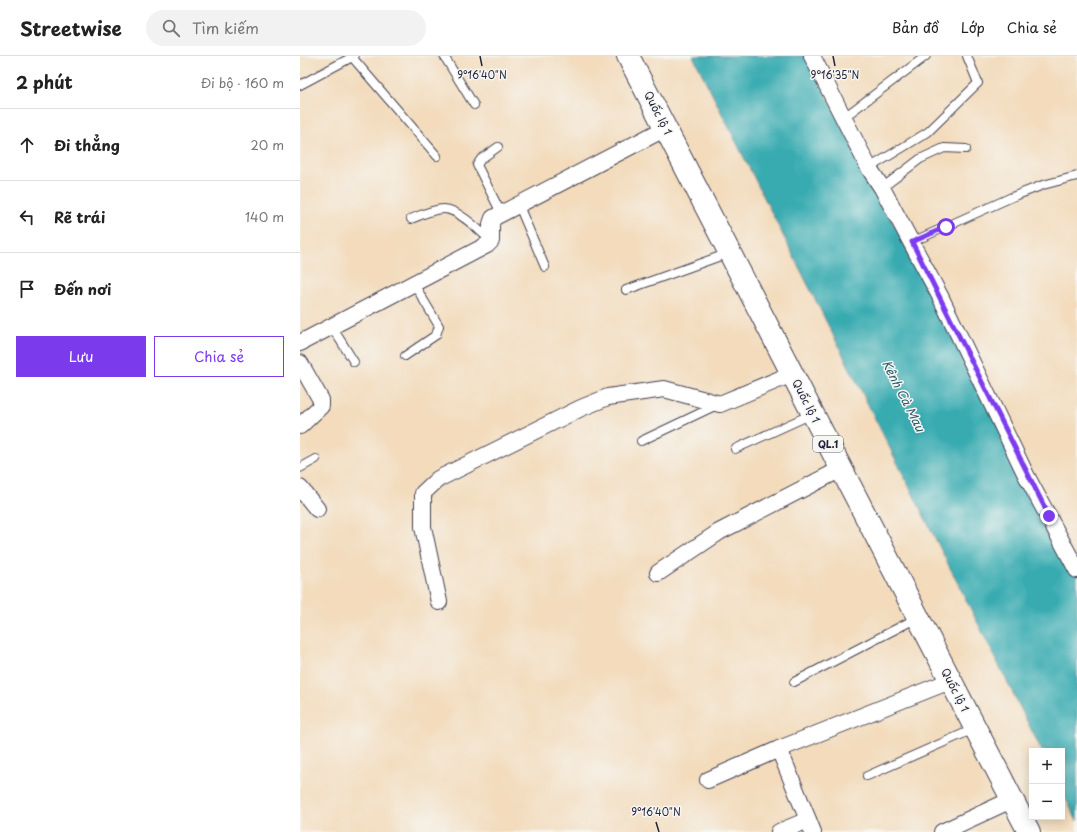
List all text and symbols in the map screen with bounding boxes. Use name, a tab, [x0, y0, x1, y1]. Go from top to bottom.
search box	[146, 10, 426, 46]
text: Streetwise	[20, 14, 122, 42]
text: Tìm kiếm	[192, 16, 259, 39]
icon: search	[160, 17, 182, 39]
text: Bản đồ	[892, 17, 939, 38]
text: Lớp	[961, 17, 985, 38]
text: Chia sẻ	[1007, 17, 1057, 38]
text: 9°16'40"N	[457, 67, 507, 82]
text: 9°16'35"N	[811, 67, 860, 82]
text: 2 phút	[16, 69, 73, 95]
text: Đi bộ · 160 m	[201, 73, 284, 92]
street label: Quốc lộ 1	[640, 88, 677, 138]
text: Đi thẳng	[54, 133, 120, 156]
icon: ahead	[16, 134, 38, 156]
text: 20 m	[250, 135, 284, 154]
text: Rẽ trái	[54, 205, 105, 228]
icon: left	[16, 206, 38, 228]
text: 140 m	[245, 207, 284, 226]
route start	[937, 218, 955, 236]
text: Đến nơi	[54, 277, 111, 300]
icon: arrive	[16, 278, 38, 300]
button: Lưu	[16, 336, 146, 377]
button: Chia sẻ	[154, 336, 284, 377]
water label: Kênh Cà Mau	[878, 357, 930, 435]
street label: Quốc lộ 1	[788, 376, 825, 426]
road number: QL.1	[813, 436, 843, 452]
route end	[1040, 507, 1058, 525]
street label: Quốc lộ 1	[937, 665, 974, 715]
map controls	[1029, 748, 1065, 820]
button: +	[1029, 748, 1065, 784]
button: −	[1029, 784, 1065, 820]
text: 9°16'40"N	[631, 804, 681, 819]

